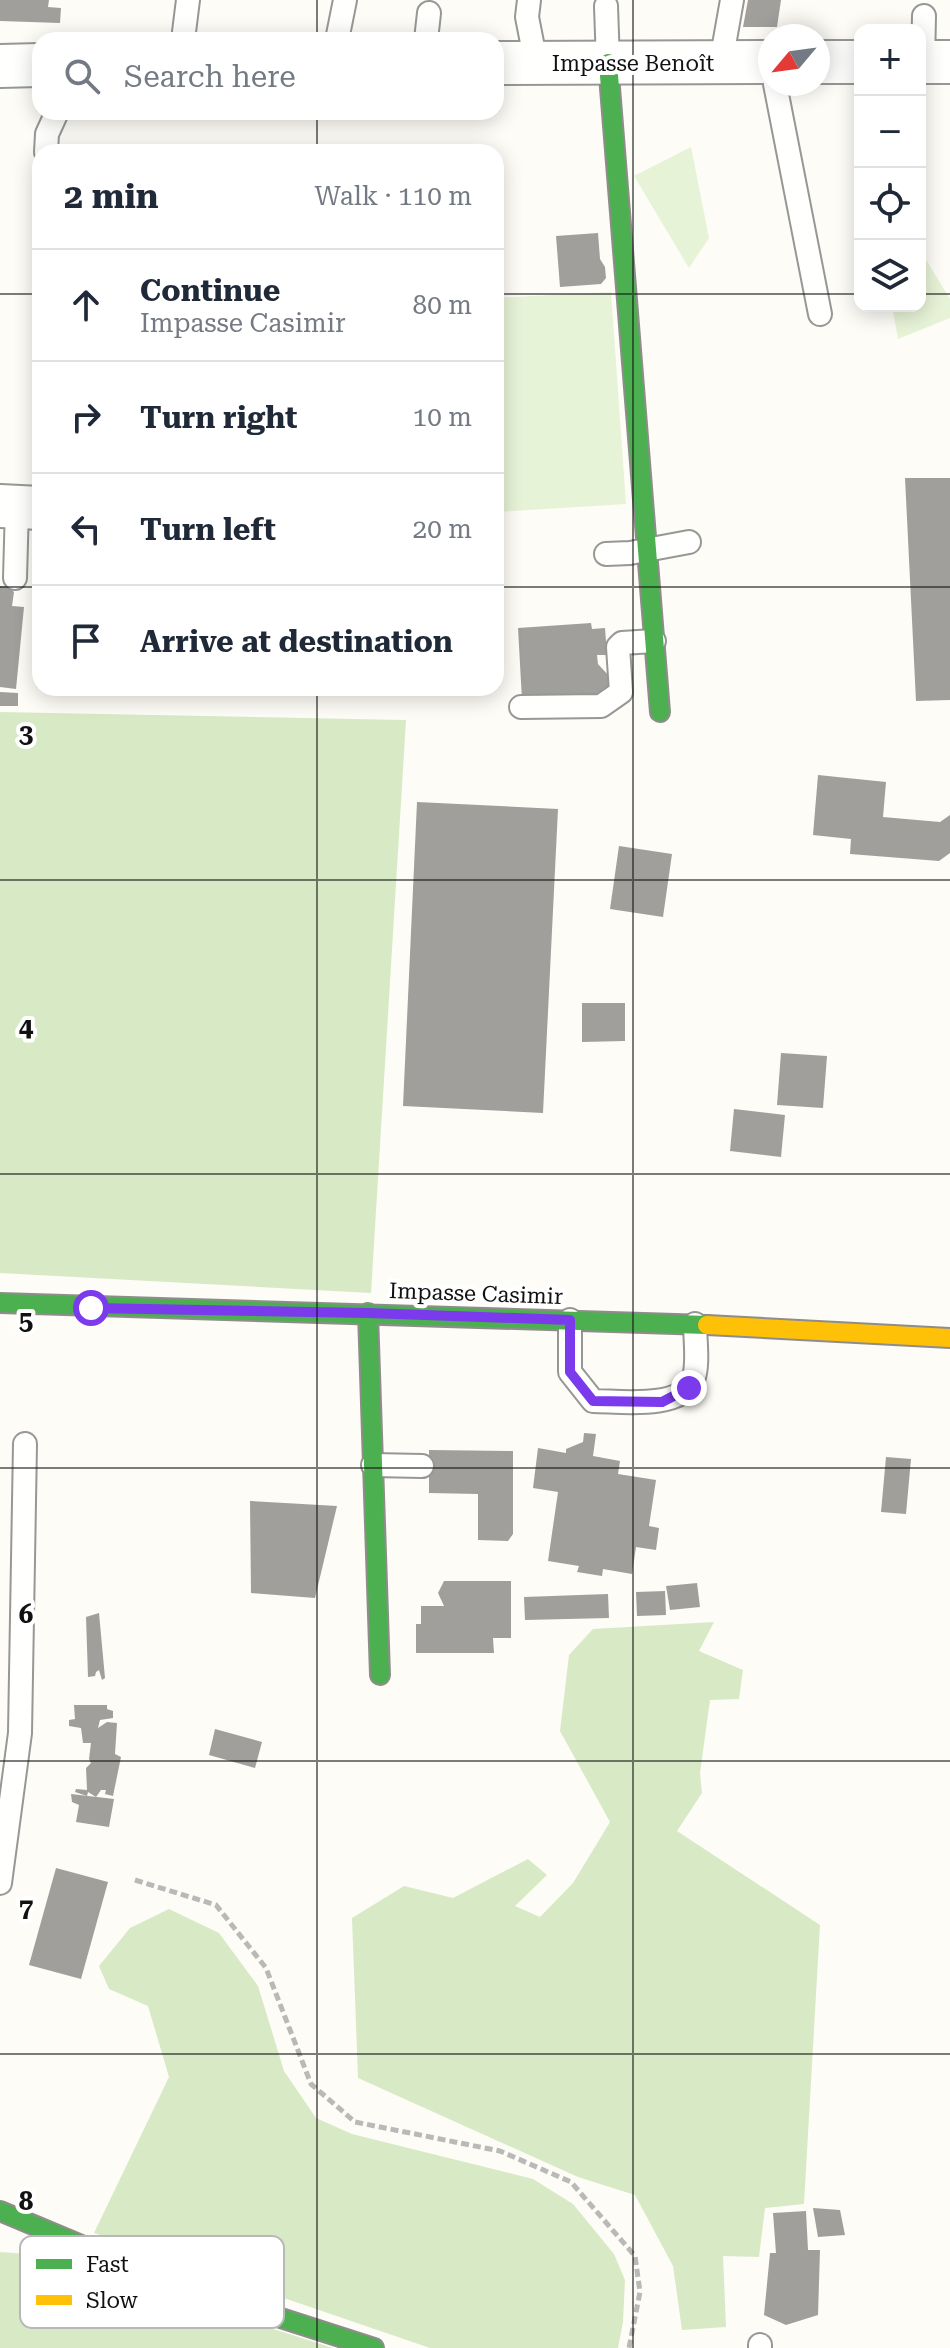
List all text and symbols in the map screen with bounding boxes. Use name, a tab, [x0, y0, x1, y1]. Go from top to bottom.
north arrow	[758, 24, 830, 96]
map controls	[854, 24, 926, 312]
button: +	[854, 24, 926, 96]
search box	[32, 32, 504, 120]
street label: Impasse Benoît	[552, 51, 714, 76]
icon: search	[60, 54, 104, 98]
text: Search here	[124, 59, 296, 94]
button: −	[854, 96, 926, 168]
button: locate	[854, 168, 926, 240]
text: 2 min	[64, 176, 159, 216]
text: Walk · 110 m	[314, 181, 472, 211]
button: layers	[854, 240, 926, 312]
text: Continue	[140, 273, 280, 308]
icon: ahead	[64, 283, 108, 327]
text: 80 m	[413, 290, 472, 320]
text: Impasse Casimir	[140, 308, 346, 338]
icon: right	[64, 395, 108, 439]
text: Turn right	[140, 400, 297, 435]
text: 10 m	[413, 402, 472, 432]
icon: left	[64, 507, 108, 551]
text: Turn left	[140, 512, 276, 547]
text: 20 m	[413, 514, 472, 544]
icon: arrive	[64, 619, 108, 663]
text: Arrive at destination	[140, 624, 453, 659]
text: 3	[19, 719, 33, 749]
text: 4	[19, 1012, 34, 1042]
street label: Impasse Casimir	[389, 1278, 563, 1309]
route start	[73, 1290, 109, 1326]
text: 5	[19, 1306, 33, 1336]
route end	[671, 1370, 707, 1406]
text: 6	[19, 1599, 33, 1629]
text: 7	[19, 1893, 33, 1923]
text: 8	[19, 2186, 34, 2216]
legend	[20, 2236, 284, 2328]
text: Fast	[86, 2252, 129, 2277]
text: Slow	[86, 2288, 139, 2313]

